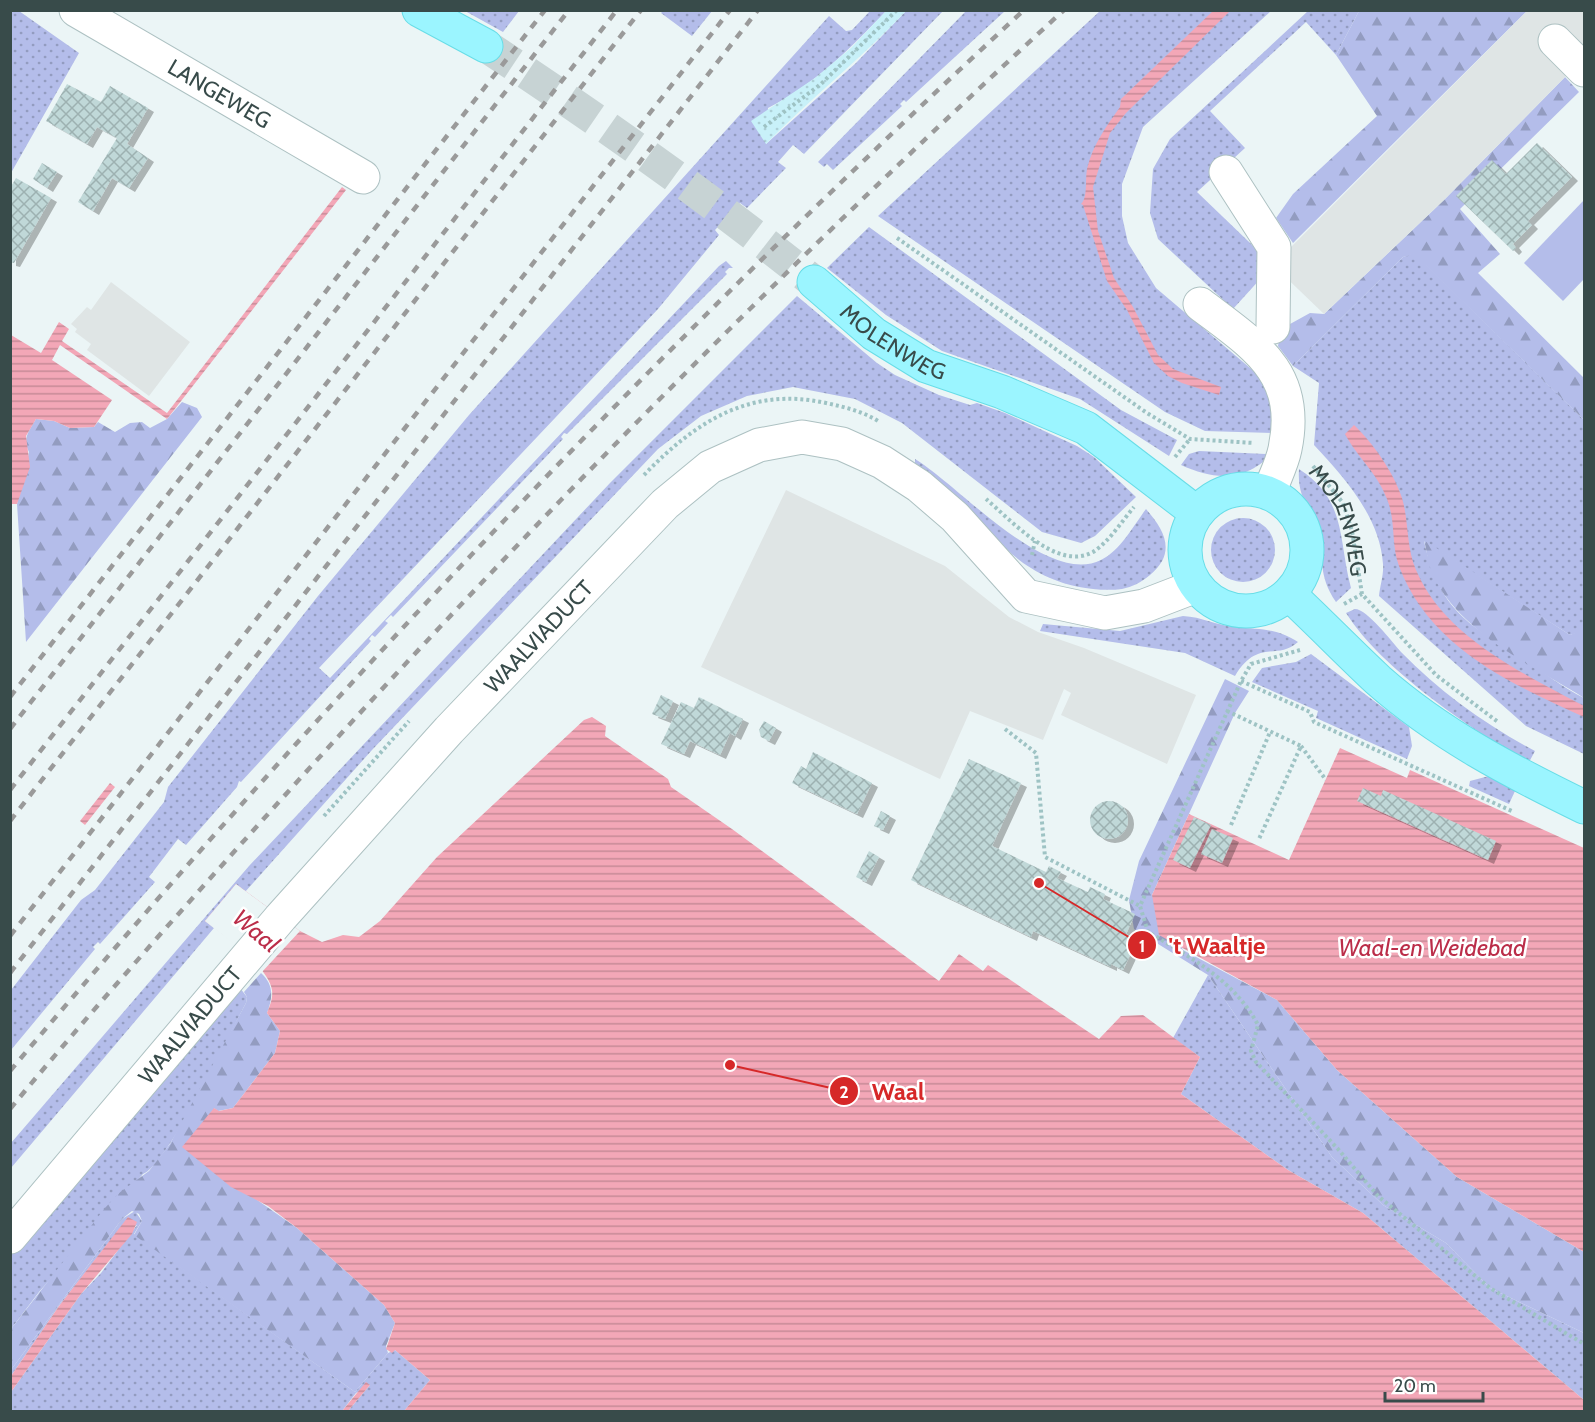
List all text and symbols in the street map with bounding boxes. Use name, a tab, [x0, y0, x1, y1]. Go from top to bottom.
street label: LANGEWEG	[163, 53, 276, 134]
street label: MOLENWEG	[835, 298, 949, 386]
street label: MOLENWEG	[1303, 459, 1372, 578]
street label: WAALVIADUCT	[479, 575, 599, 699]
water label: Waal	[227, 903, 286, 959]
callout: 't Waaltje	[1127, 924, 1277, 966]
text: 't Waaltje	[1169, 931, 1265, 960]
water label: Waal-en Weidebad	[1338, 933, 1526, 962]
text: 1	[1139, 935, 1145, 957]
street label: WAALVIADUCT	[133, 961, 248, 1090]
callout: Waal	[829, 1070, 936, 1112]
text: Waal	[872, 1077, 924, 1106]
text: 2	[839, 1081, 849, 1103]
scale bar	[1385, 1365, 1482, 1403]
text: 20 m	[1394, 1375, 1436, 1397]

